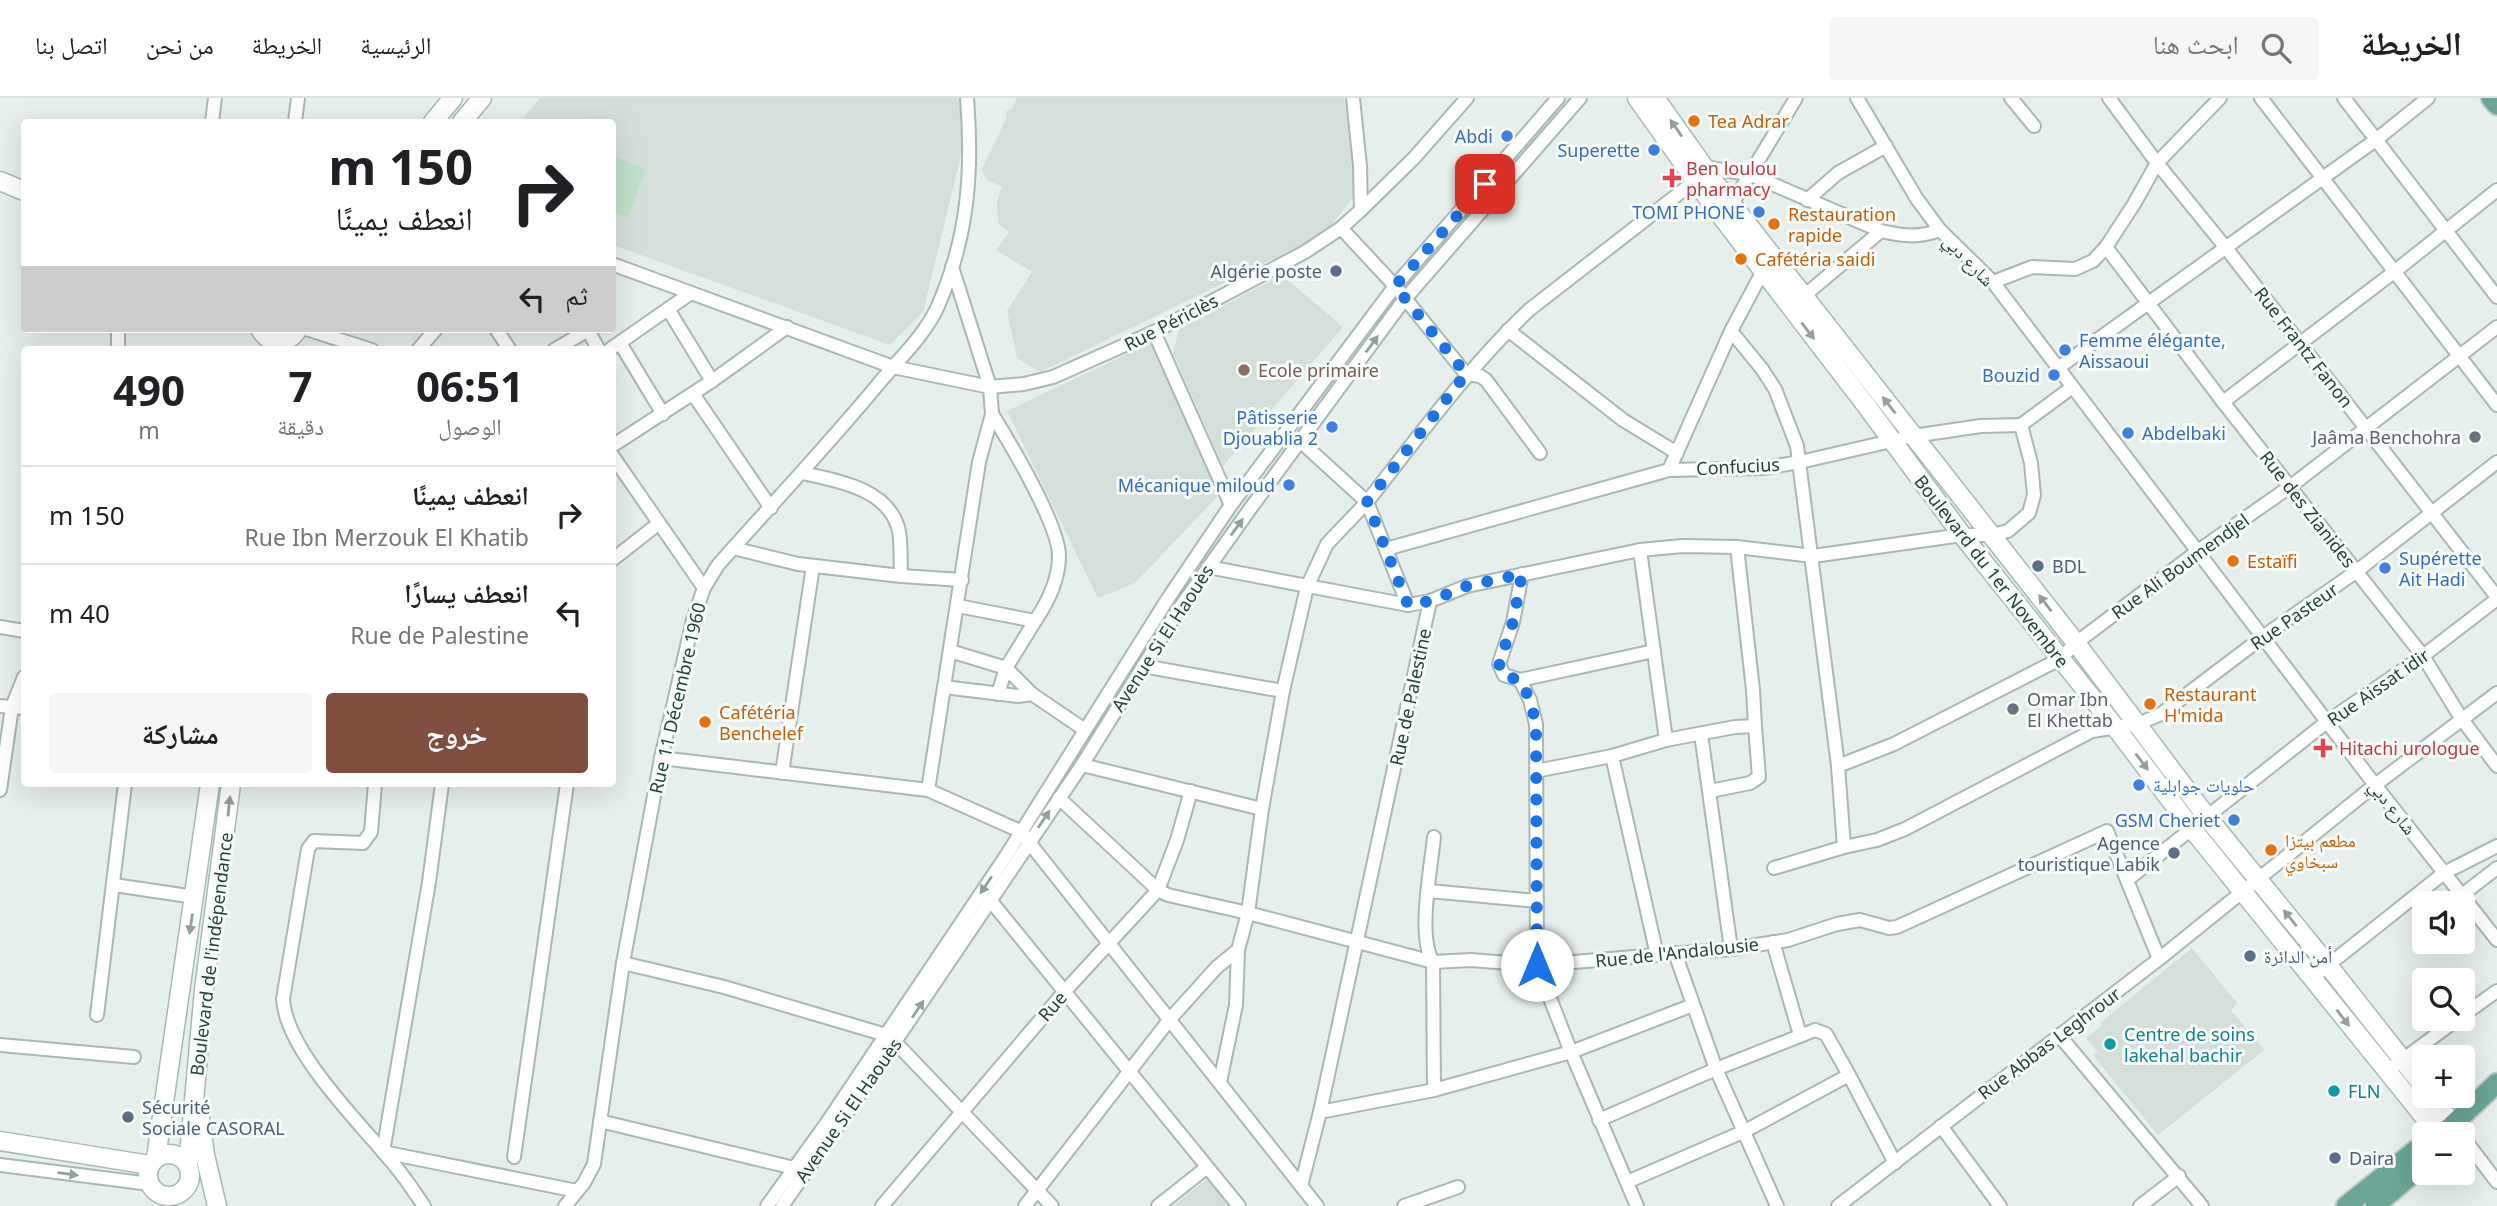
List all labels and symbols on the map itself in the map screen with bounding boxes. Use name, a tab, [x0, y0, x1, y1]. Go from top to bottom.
place label: Tea Adrar	[1708, 109, 1789, 133]
marker: Tea Adrar	[1686, 113, 1702, 129]
one-way arrow	[1669, 119, 1683, 137]
place label: Abdi	[1455, 124, 1493, 148]
marker: Abdi	[1499, 128, 1515, 144]
place label: Superette	[1557, 138, 1640, 162]
marker: Superette	[1646, 142, 1662, 158]
pin	[1455, 154, 1515, 214]
place label: Ben loulou pharmacy	[1686, 156, 1777, 201]
marker: Ben loulou pharmacy	[1664, 170, 1680, 186]
place label: TOMI PHONE	[1632, 200, 1745, 224]
place label: Restauration rapide	[1788, 202, 1896, 247]
marker: TOMI PHONE	[1751, 204, 1767, 220]
marker: Restauration rapide	[1766, 216, 1782, 232]
street label: شارع دبي	[1936, 229, 2000, 294]
place label: Cafétéria saidi	[1755, 247, 1875, 271]
marker: Cafétéria saidi	[1733, 251, 1749, 267]
place label: Algérie poste	[1210, 259, 1322, 283]
marker: Algérie poste	[1328, 263, 1344, 279]
street label: Rue Frantz Fanon	[2249, 282, 2359, 412]
street label: Rue Périclès	[1120, 288, 1222, 356]
one-way arrow	[1800, 321, 1815, 339]
place label: Femme élégante, Aissaoui	[2079, 328, 2226, 373]
one-way arrow	[1364, 335, 1378, 353]
marker: Femme élégante, Aissaoui	[2057, 342, 2073, 358]
place label: Ecole primaire	[1258, 358, 1379, 382]
marker: Ecole primaire	[1236, 362, 1252, 378]
place label: Bouzid	[1982, 363, 2040, 387]
marker: Bouzid	[2046, 367, 2062, 383]
one-way arrow	[1882, 397, 1897, 415]
place label: Pâtisserie Djouablia 2	[1223, 405, 1318, 450]
marker: Pâtisserie Djouablia 2	[1324, 419, 1340, 435]
place label: Abdelbaki	[2142, 421, 2226, 445]
marker: Abdelbaki	[2120, 425, 2136, 441]
place label: Jaâma Benchohra	[2310, 425, 2461, 449]
marker: Jaâma Benchohra	[2467, 429, 2483, 445]
street label: Rue des Zianides	[2255, 446, 2361, 572]
street label: Confucius	[1696, 452, 1780, 480]
street label: Boulevard du 1er Novembre	[1909, 470, 2075, 672]
place label: Mécanique miloud	[1118, 473, 1275, 497]
marker: Mécanique miloud	[1281, 477, 1297, 493]
street label: Rue Ali Boumendjel	[2106, 508, 2254, 624]
one-way arrow	[1230, 518, 1244, 536]
place label: Supérette Ait Hadi	[2399, 546, 2482, 591]
place label: Estaïfi	[2247, 549, 2298, 573]
marker: Estaïfi	[2225, 553, 2241, 569]
place label: BDL	[2052, 554, 2086, 578]
marker: BDL	[2030, 558, 2046, 574]
street label: Avenue Si El Haouès	[1105, 560, 1219, 716]
marker: Supérette Ait Hadi	[2377, 560, 2393, 576]
street label: Rue Pasteur	[2245, 577, 2343, 655]
one-way arrow	[2038, 595, 2053, 613]
street label: Rue 11 Décembre 1960	[643, 600, 711, 796]
street label: Rue de Palestine	[1384, 626, 1436, 768]
street label: Rue Aissat idir	[2322, 643, 2434, 731]
place label: Restaurant H'mida	[2164, 682, 2257, 727]
place label: Omar Ibn El Khettab	[2027, 687, 2113, 732]
marker: Restaurant H'mida	[2142, 696, 2158, 712]
place label: Cafétéria Benchelef	[719, 700, 804, 745]
marker: Omar Ibn El Khettab	[2005, 701, 2021, 717]
marker: Cafétéria Benchelef	[697, 714, 713, 730]
place label: Hitachi urologue	[2339, 736, 2480, 760]
marker: Hitachi urologue	[2313, 738, 2333, 758]
one-way arrow	[2135, 753, 2149, 771]
place label: حلويات جوابلية	[2153, 773, 2255, 797]
street label: شارع دبي	[2361, 775, 2422, 842]
marker: حلويات جوابلية	[2131, 777, 2147, 793]
one-way arrow	[224, 795, 235, 817]
place label: GSM Cheriet	[2115, 808, 2220, 832]
one-way arrow	[1037, 810, 1051, 828]
marker: GSM Cheriet	[2226, 812, 2242, 828]
place label: مطعم بيتزا سبخاوي	[2285, 828, 2356, 877]
street label: Boulevard de l'indépendance	[184, 831, 238, 1077]
place label: Agence touristique Labik	[2018, 831, 2160, 876]
marker: مطعم بيتزا سبخاوي	[2263, 842, 2279, 858]
marker: Agence touristique Labik	[2166, 845, 2182, 861]
one-way arrow	[979, 876, 993, 894]
one-way arrow	[2284, 909, 2298, 927]
one-way arrow	[185, 914, 196, 936]
position arrow	[1500, 928, 1574, 1002]
street label: Rue de l'Andalousie	[1594, 931, 1760, 973]
place label: أمن الدائرة	[2264, 944, 2332, 968]
marker: أمن الدائرة	[2242, 948, 2258, 964]
street label: Rue Abbas Leghrour	[1973, 981, 2126, 1104]
street label: Rue	[1032, 986, 1072, 1026]
one-way arrow	[911, 999, 924, 1018]
one-way arrow	[2336, 1008, 2351, 1026]
place label: Centre de soins lakehal bachir	[2124, 1022, 2255, 1067]
street label: Avenue Si El Haouès	[789, 1033, 907, 1187]
marker: Centre de soins lakehal bachir	[2102, 1036, 2118, 1052]
place label: FLN	[2348, 1079, 2380, 1103]
marker: FLN	[2326, 1083, 2342, 1099]
place label: Sécurité Sociale CASORAL	[142, 1095, 285, 1140]
marker: Sécurité Sociale CASORAL	[120, 1109, 136, 1125]
place label: Daira	[2349, 1146, 2394, 1170]
marker: Daira	[2327, 1150, 2343, 1166]
one-way arrow	[57, 1168, 79, 1179]

